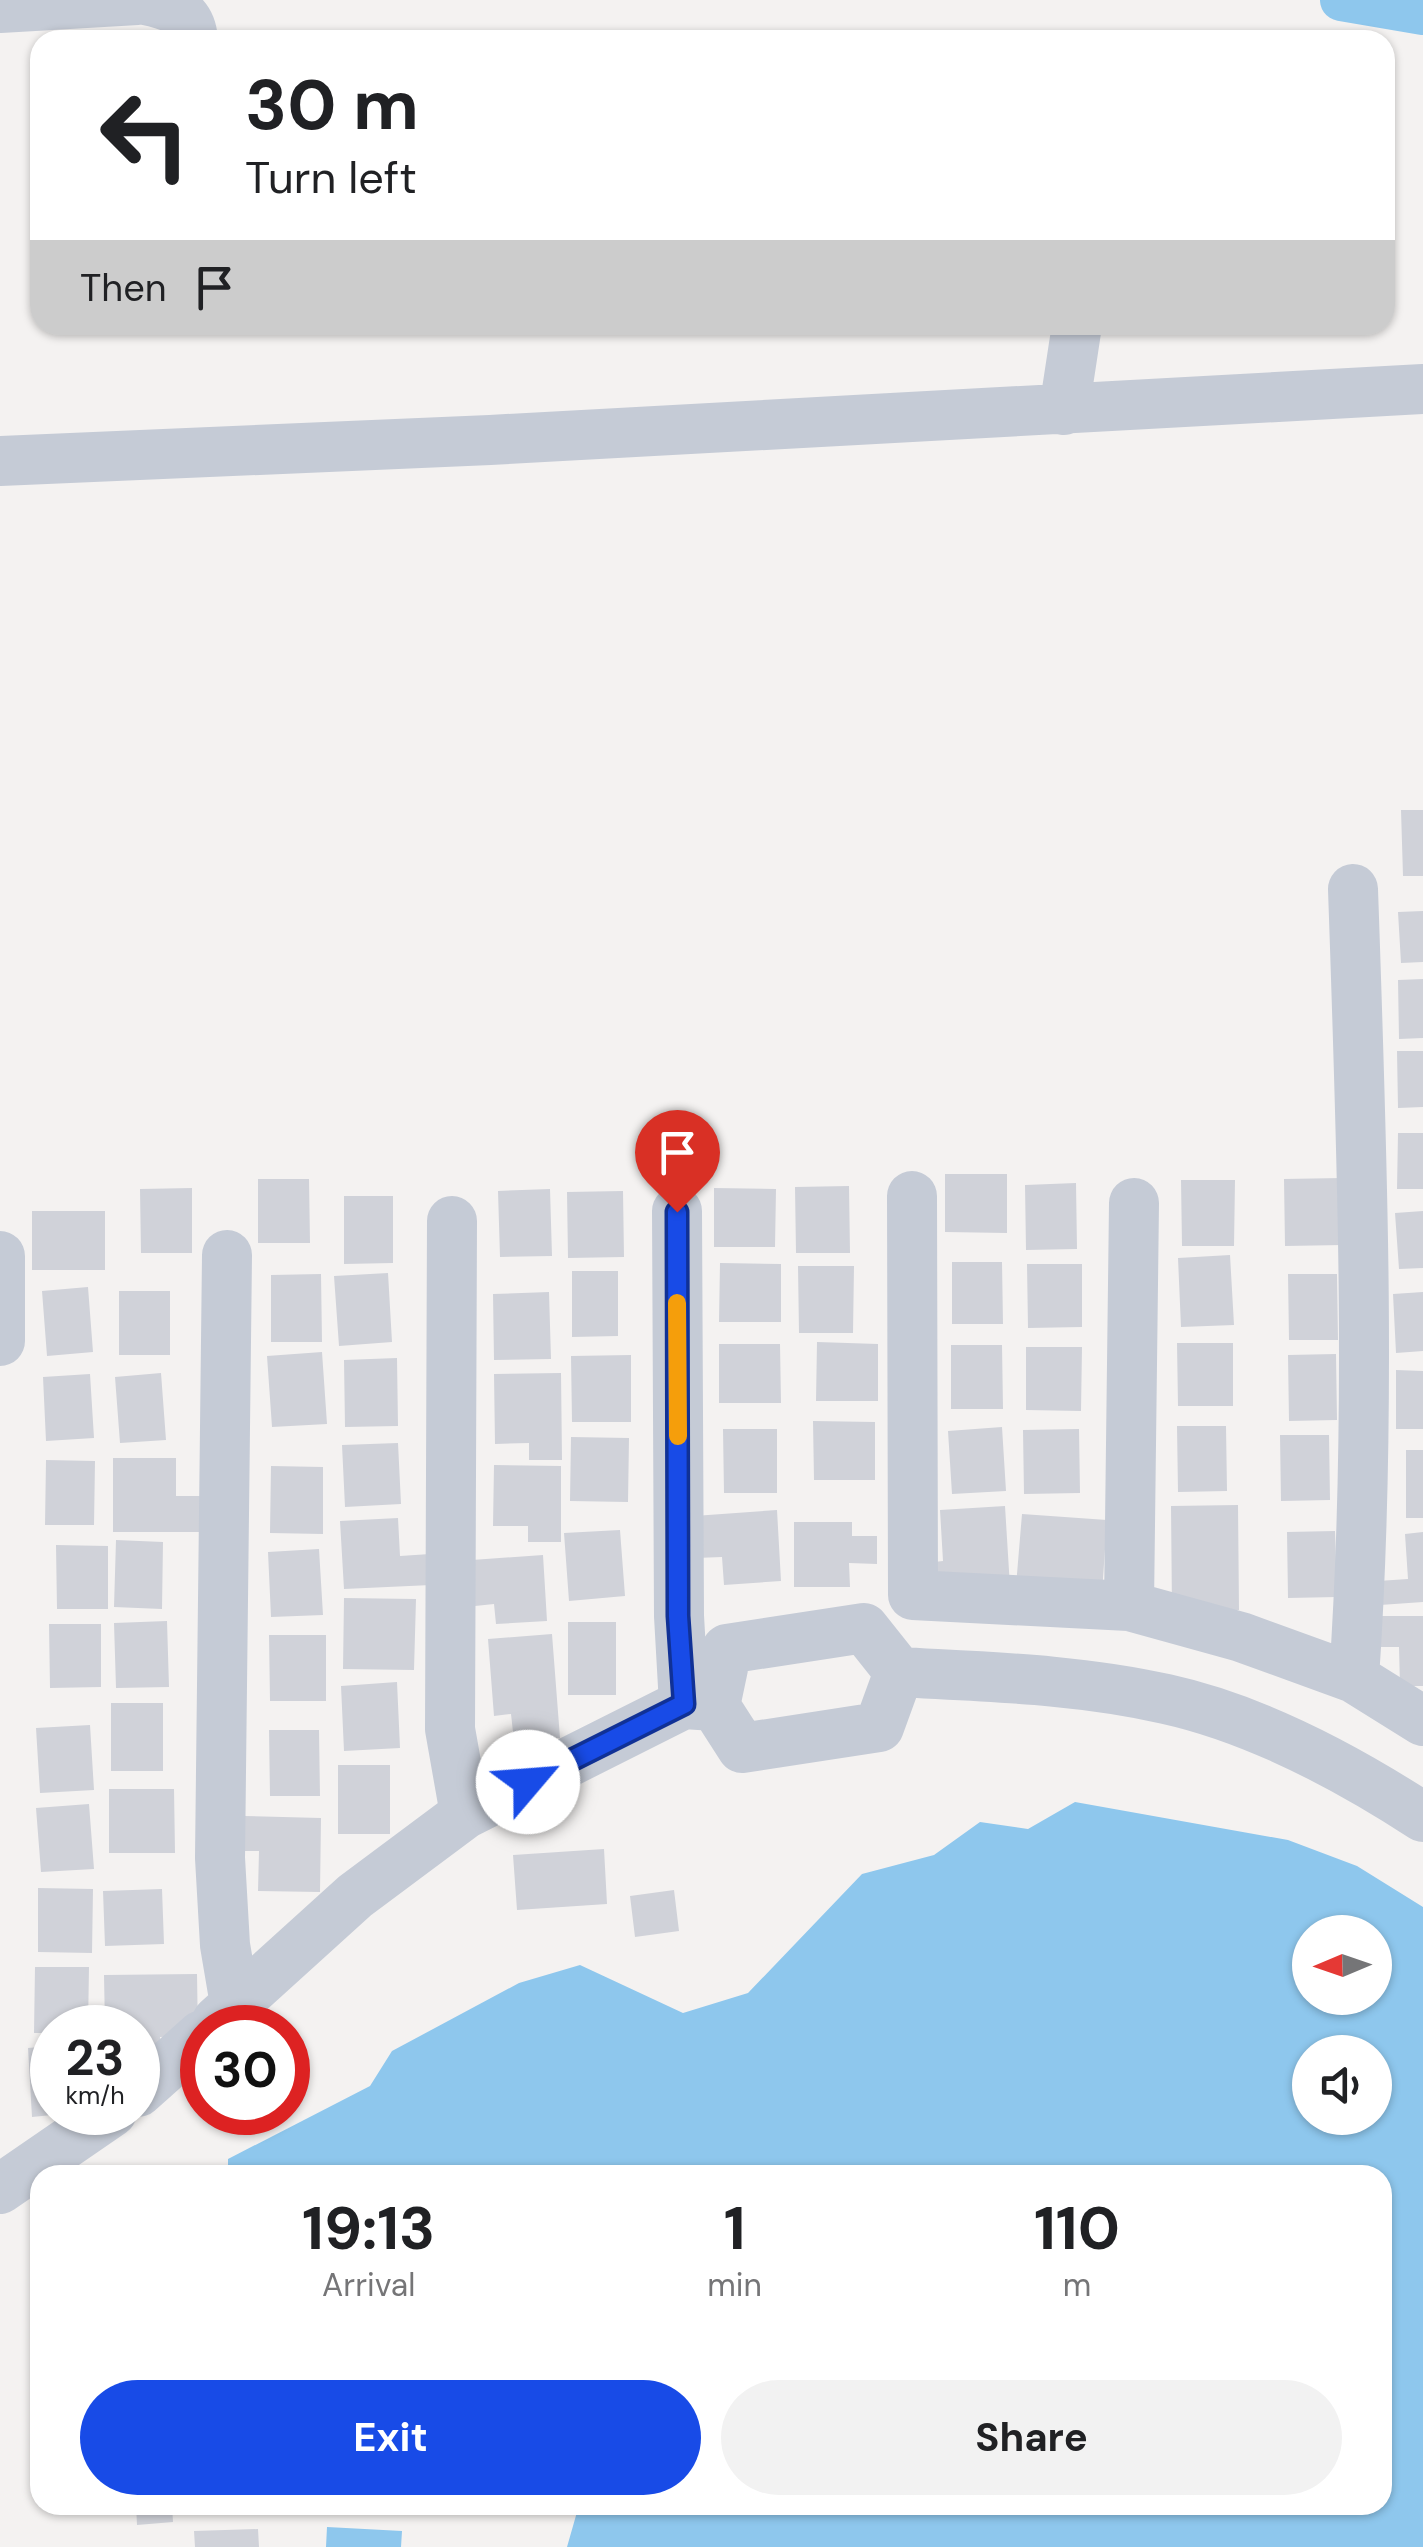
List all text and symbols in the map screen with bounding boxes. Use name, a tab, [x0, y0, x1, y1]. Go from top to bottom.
text: 30 m	[245, 60, 419, 151]
icon: left	[80, 70, 210, 200]
text: Turn left	[245, 148, 417, 207]
icon: arrive	[187, 260, 242, 315]
text: Then	[80, 263, 167, 313]
pin	[635, 1110, 720, 1213]
icon: arrive	[650, 1125, 705, 1180]
position arrow	[476, 1730, 580, 1834]
north arrow	[1292, 1915, 1392, 2015]
map controls	[1292, 1915, 1392, 2135]
speed limit sign: 30	[180, 2005, 310, 2135]
text: 23	[66, 2025, 125, 2091]
button: sound	[1292, 2035, 1392, 2135]
text: km/h	[65, 2079, 125, 2112]
text: 19:13	[302, 2189, 435, 2268]
text: 1	[724, 2189, 746, 2268]
text: 110	[1034, 2189, 1120, 2268]
text: Arrival	[322, 2264, 415, 2306]
text: min	[707, 2264, 762, 2306]
text: m	[1063, 2264, 1091, 2306]
button: Exit	[80, 2380, 701, 2495]
button: Share	[721, 2380, 1342, 2495]

